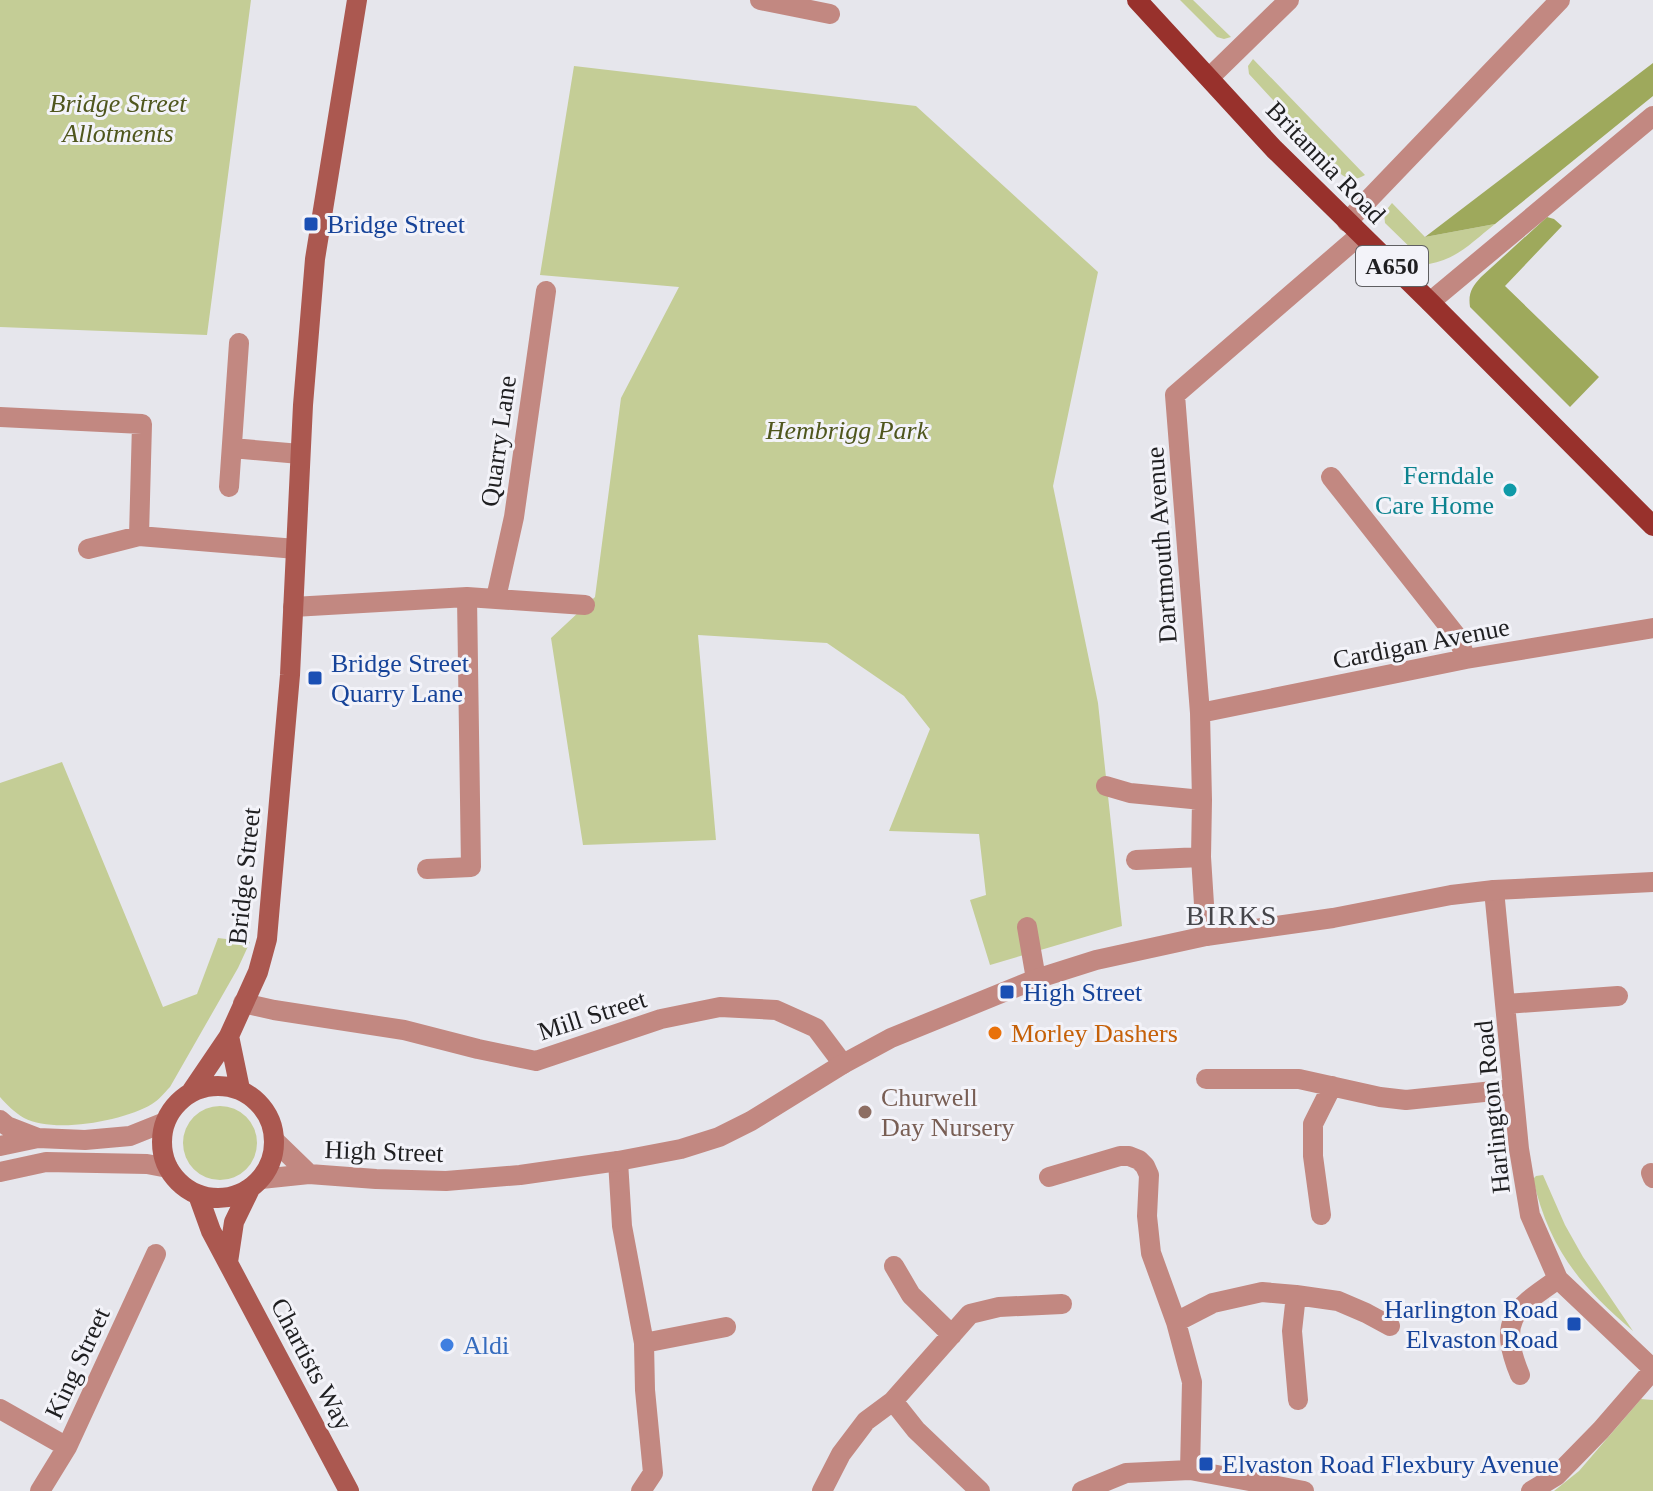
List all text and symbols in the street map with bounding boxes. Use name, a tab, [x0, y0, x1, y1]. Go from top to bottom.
park label: Bridge Street Allotments	[50, 89, 187, 148]
street label: Britannia Road	[1260, 95, 1391, 229]
place label: Bridge Street	[327, 210, 466, 239]
marker: Bridge Street	[302, 215, 320, 233]
road number: A650	[1356, 246, 1428, 286]
street label: Quarry Lane	[475, 374, 522, 508]
park label: Hembrigg Park	[765, 416, 929, 445]
street label: Dartmouth Avenue	[1140, 446, 1183, 644]
place label: Ferndale Care Home	[1375, 461, 1494, 520]
marker: Ferndale Care Home	[1501, 481, 1519, 499]
street label: Cardigan Avenue	[1330, 612, 1512, 675]
place label: Bridge Street Quarry Lane	[331, 649, 470, 708]
marker: Bridge Street Quarry Lane	[306, 669, 324, 687]
street label: Bridge Street	[223, 805, 266, 946]
district label: BIRKS	[1186, 900, 1278, 931]
place label: High Street	[1023, 978, 1143, 1007]
marker: High Street	[998, 983, 1016, 1001]
street label: Mill Street	[534, 984, 651, 1047]
place label: Morley Dashers	[1011, 1019, 1178, 1048]
street label: Harlington Road	[1469, 1019, 1516, 1195]
marker: Morley Dashers	[986, 1024, 1004, 1042]
place label: Churwell Day Nursery	[881, 1083, 1015, 1142]
marker: Churwell Day Nursery	[856, 1103, 874, 1121]
street label: High Street	[324, 1135, 445, 1168]
street label: Chartists Way	[265, 1293, 359, 1435]
place label: Harlington Road Elvaston Road	[1384, 1295, 1558, 1354]
street label: King Street	[39, 1302, 116, 1423]
marker: Harlington Road Elvaston Road	[1565, 1315, 1583, 1333]
place label: Aldi	[463, 1331, 509, 1360]
marker: Aldi	[438, 1336, 456, 1354]
place label: Elvaston Road Flexbury Avenue	[1222, 1450, 1559, 1479]
marker: Elvaston Road Flexbury Avenue	[1197, 1455, 1215, 1473]

